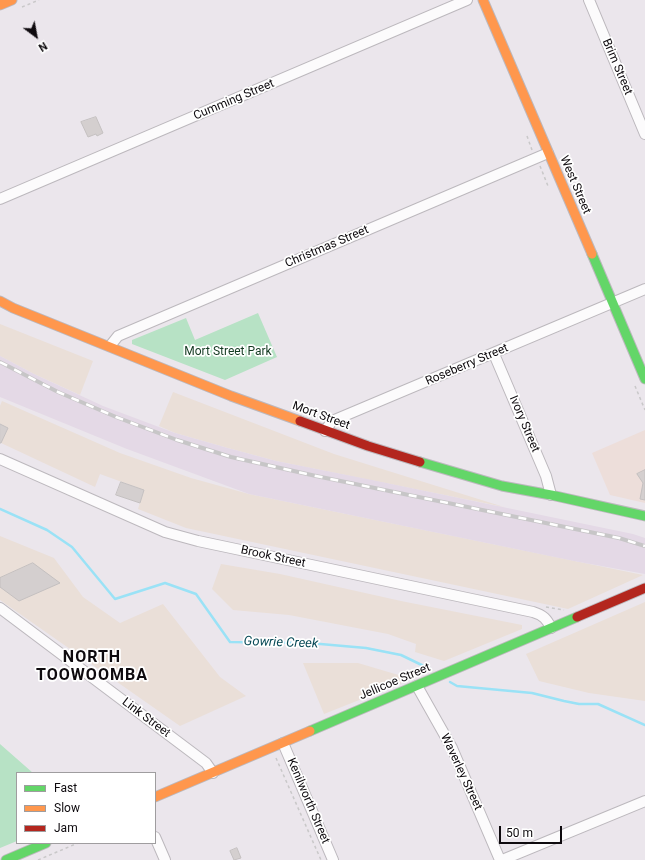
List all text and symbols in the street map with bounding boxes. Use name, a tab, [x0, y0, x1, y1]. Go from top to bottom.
north arrow	[16, 16, 56, 56]
street label: Brim Street	[599, 37, 635, 97]
text: N	[36, 39, 49, 54]
street label: Cumming Street	[191, 76, 277, 124]
street label: West Street	[556, 154, 594, 216]
street label: Christmas Street	[283, 223, 371, 271]
street label: Roseberry Street	[423, 341, 511, 389]
park label: Mort Street Park	[184, 345, 272, 359]
street label: Ivory Street	[506, 393, 542, 455]
street label: Mort Street	[290, 399, 352, 433]
street label: Brook Street	[239, 543, 307, 571]
water label: Gowrie Creek	[243, 634, 319, 652]
district label: NORTH TOOWOOMBA	[36, 648, 148, 686]
street label: Jellicoe Street	[357, 661, 433, 703]
street label: Link Street	[119, 695, 173, 741]
street label: Waverley Street	[437, 732, 485, 812]
street label: Kenilworth Street	[283, 756, 333, 846]
legend	[16, 772, 156, 844]
text: Fast	[54, 781, 77, 795]
text: Slow	[54, 801, 80, 815]
scale bar	[501, 818, 564, 844]
text: Jam	[54, 821, 78, 835]
text: 50 m	[506, 826, 533, 840]

